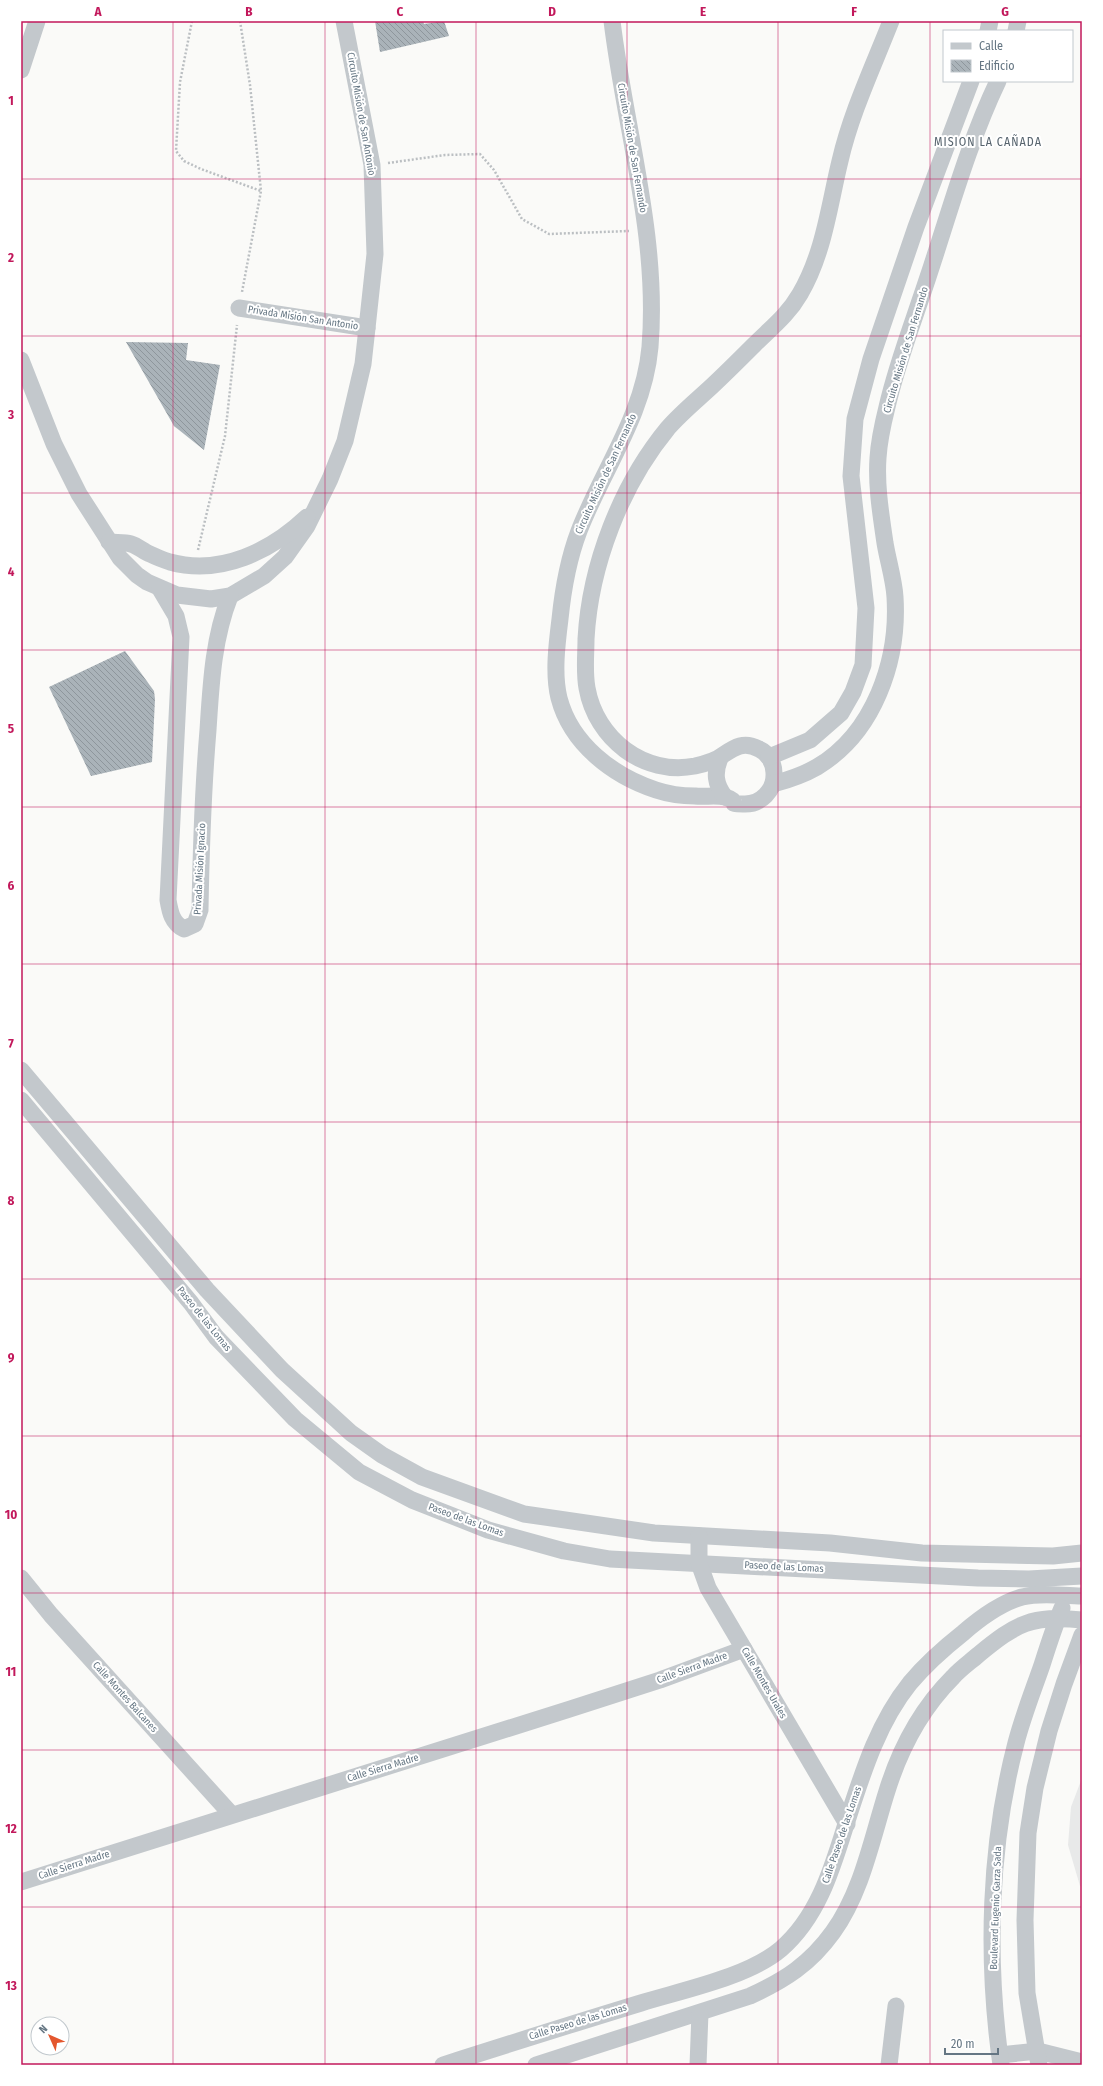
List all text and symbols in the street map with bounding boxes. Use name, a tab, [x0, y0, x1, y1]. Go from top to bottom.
text: A	[93, 4, 102, 19]
text: B	[245, 4, 253, 19]
text: C	[397, 4, 404, 19]
text: D	[548, 4, 556, 19]
text: E	[700, 4, 706, 19]
text: F	[851, 4, 857, 19]
text: G	[1001, 4, 1009, 19]
legend	[943, 30, 1073, 82]
text: Calle	[979, 39, 1003, 53]
street label: Circuito Misión de San Antonio	[344, 51, 378, 177]
text: Edificio	[979, 59, 1015, 73]
street label: Circuito Misión de San Fernando	[615, 82, 649, 214]
text: 1	[8, 93, 14, 108]
district label: MISION LA CAÑADA	[934, 134, 1042, 149]
text: 2	[7, 250, 14, 265]
street label: Circuito Misión de San Fernando	[881, 285, 931, 415]
street label: Privada Misión San Antonio	[247, 303, 359, 333]
text: 3	[7, 407, 14, 422]
street label: Circuito Misión de San Fernando	[573, 412, 639, 536]
text: 4	[8, 564, 15, 579]
text: 5	[8, 721, 14, 736]
street label: Privada Misión Ignacio	[192, 823, 208, 915]
text: 6	[8, 878, 15, 893]
text: 7	[8, 1036, 14, 1051]
text: 8	[8, 1193, 15, 1208]
street label: Paseo de las Lomas	[174, 1284, 234, 1354]
text: 9	[8, 1350, 15, 1365]
street label: Paseo de las Lomas	[427, 1501, 505, 1539]
text: 10	[5, 1507, 17, 1522]
street label: Paseo de las Lomas	[744, 1559, 824, 1575]
street label: Calle Montes Urales	[739, 1645, 789, 1721]
street label: Calle Sierra Madre	[655, 1650, 729, 1686]
street label: Calle Montes Balcanes	[90, 1659, 160, 1735]
text: 11	[6, 1664, 16, 1679]
street label: Calle Sierra Madre	[346, 1751, 420, 1785]
street label: Calle Paseo de las Lomas	[820, 1785, 864, 1885]
text: 12	[5, 1821, 17, 1836]
street label: Boulevard Eugenio Garza Sada	[988, 1846, 1004, 1970]
street label: Calle Sierra Madre	[37, 1848, 111, 1882]
text: 13	[5, 1978, 17, 1993]
street label: Calle Paseo de las Lomas	[528, 2001, 628, 2043]
north arrow	[30, 2016, 70, 2056]
text: N	[36, 2022, 50, 2036]
scale bar	[945, 2030, 998, 2056]
text: 20 m	[951, 2037, 975, 2051]

